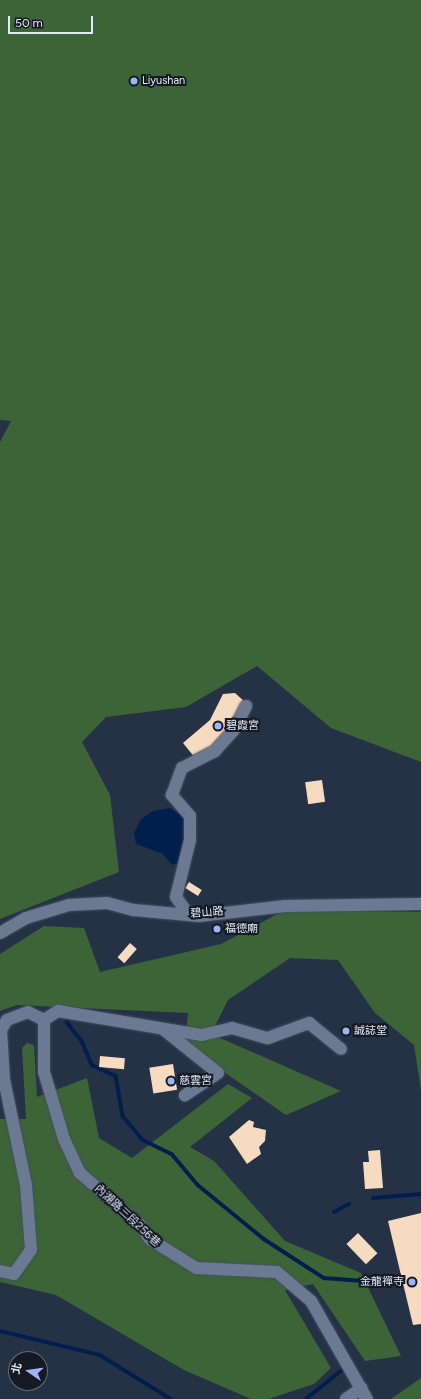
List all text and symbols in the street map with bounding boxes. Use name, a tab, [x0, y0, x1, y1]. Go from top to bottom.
scale bar	[10, 8, 95, 34]
text: 50 m	[15, 16, 43, 30]
place label: Liyushan	[142, 74, 185, 88]
marker: Liyushan	[129, 76, 139, 86]
place label: 碧霞宮	[226, 719, 259, 733]
marker: 碧霞宮	[213, 721, 223, 731]
street label: 碧山路	[190, 905, 224, 921]
place label: 福德廟	[225, 922, 258, 936]
marker: 福德廟	[212, 924, 222, 934]
place label: 誠誌堂	[354, 1024, 387, 1038]
marker: 誠誌堂	[341, 1026, 351, 1036]
place label: 慈雲宮	[179, 1074, 212, 1088]
marker: 慈雲宮	[166, 1076, 176, 1086]
street label: 內湖路三段256巷	[92, 1182, 162, 1250]
place label: 金龍禪寺	[360, 1275, 404, 1289]
marker: 金龍禪寺	[407, 1277, 417, 1287]
north arrow	[8, 1351, 48, 1391]
text: 北	[9, 1362, 24, 1375]

